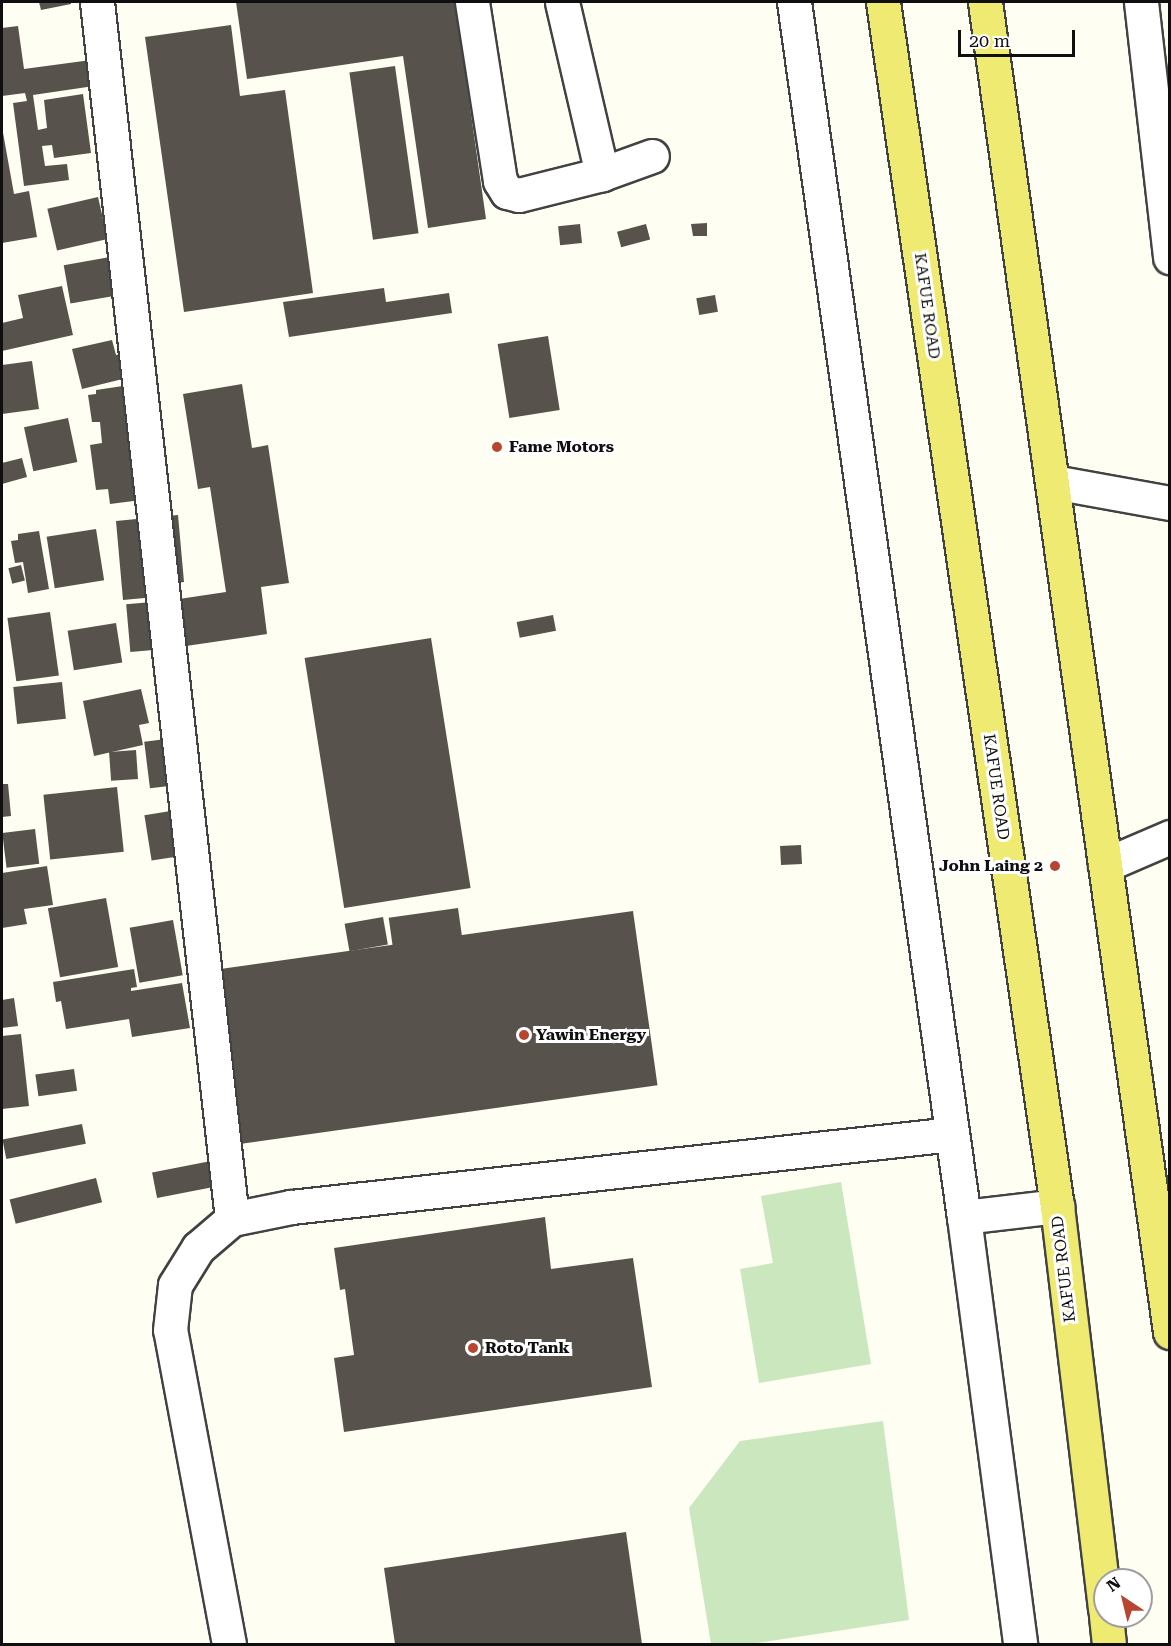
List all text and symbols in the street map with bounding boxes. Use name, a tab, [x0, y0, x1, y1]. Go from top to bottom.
scale bar	[961, 18, 1078, 56]
text: 20 m	[969, 30, 1010, 51]
street label: KAFUE ROAD	[910, 252, 944, 360]
place label: Fame Motors	[509, 437, 614, 457]
marker: Fame Motors	[490, 440, 504, 454]
street label: KAFUE ROAD	[979, 733, 1013, 841]
place label: John Laing 2	[939, 856, 1043, 876]
marker: John Laing 2	[1048, 859, 1062, 873]
place label: Yawin Energy	[536, 1025, 646, 1045]
marker: Yawin Energy	[517, 1028, 531, 1042]
street label: KAFUE ROAD	[1048, 1215, 1080, 1323]
place label: Roto Tank	[485, 1338, 570, 1358]
marker: Roto Tank	[466, 1341, 480, 1355]
north arrow	[1093, 1568, 1153, 1628]
text: N	[1103, 1573, 1124, 1596]

